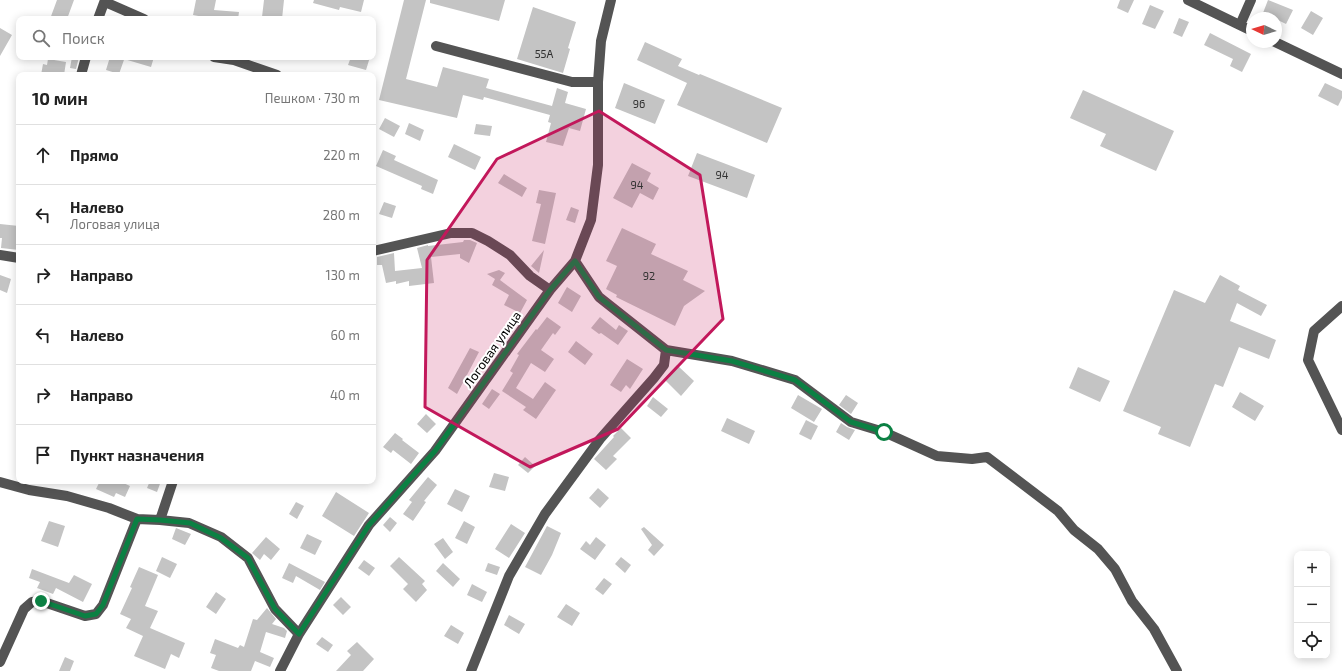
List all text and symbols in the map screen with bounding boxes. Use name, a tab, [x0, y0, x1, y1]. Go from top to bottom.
north arrow	[1246, 12, 1282, 48]
search box	[16, 16, 376, 60]
icon: search	[30, 27, 52, 49]
text: Поиск	[62, 29, 105, 47]
house number: 55А	[535, 47, 553, 60]
text: 10 мин	[32, 88, 88, 108]
text: Пешком · 730 m	[265, 90, 360, 106]
house number: 96	[633, 97, 645, 110]
icon: ahead	[32, 144, 54, 166]
text: Прямо	[70, 146, 119, 164]
text: 220 m	[323, 147, 360, 163]
house number: 94	[715, 168, 729, 181]
house number: 94	[630, 178, 644, 191]
text: Налево	[70, 198, 124, 216]
icon: left	[32, 204, 54, 226]
text: 280 m	[323, 207, 360, 223]
text: Логовая улица	[70, 216, 160, 232]
icon: right	[32, 264, 54, 286]
text: Направо	[70, 266, 133, 284]
text: 130 m	[325, 267, 360, 283]
house number: 92	[643, 269, 655, 282]
street label: Логовая улица	[460, 308, 524, 390]
icon: left	[32, 324, 54, 346]
text: Налево	[70, 326, 124, 344]
text: 60 m	[330, 327, 360, 343]
icon: right	[32, 384, 54, 406]
text: Направо	[70, 386, 133, 404]
text: 40 m	[330, 387, 360, 403]
route start	[875, 423, 893, 441]
icon: arrive	[32, 444, 54, 466]
text: Пункт назначения	[70, 446, 204, 464]
map controls	[1294, 551, 1330, 659]
button: +	[1294, 551, 1330, 587]
button: −	[1294, 587, 1330, 623]
route end	[32, 592, 50, 610]
button: locate	[1294, 623, 1330, 659]

